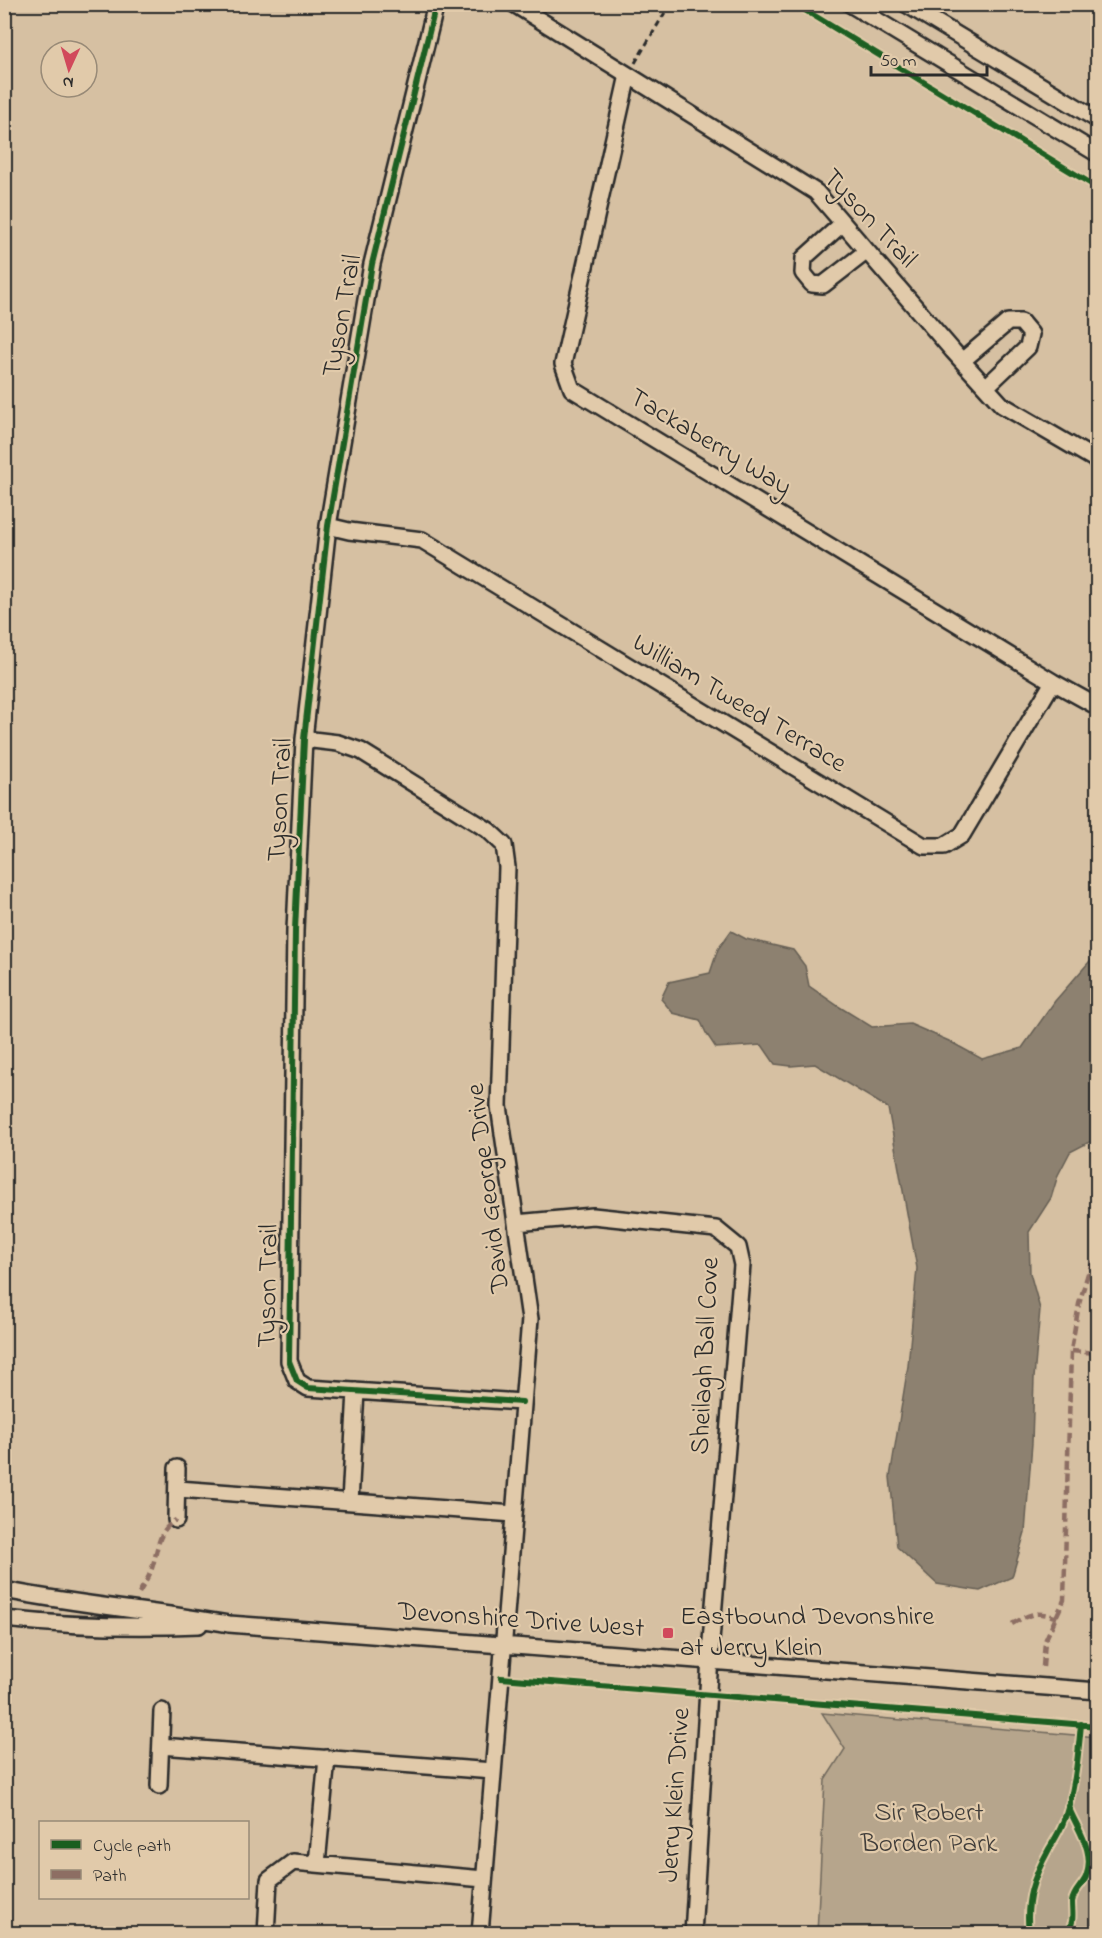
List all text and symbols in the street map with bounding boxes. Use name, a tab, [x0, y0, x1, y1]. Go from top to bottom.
north arrow	[39, 39, 99, 99]
scale bar	[871, 39, 986, 77]
text: 50 m	[880, 49, 917, 75]
text: N	[62, 70, 74, 94]
street label: Tyson Trail	[812, 160, 926, 278]
street label: Tyson Trail	[313, 252, 373, 380]
street label: Tackaberry Way	[621, 379, 799, 507]
street label: William Tweed Terrace	[624, 624, 854, 784]
street label: Tyson Trail	[258, 737, 304, 863]
street label: David George Drive	[457, 1080, 521, 1296]
street label: Tyson Trail	[248, 1224, 290, 1348]
street label: Sheilagh Ball Cove	[681, 1255, 731, 1456]
street label: Devonshire Drive West	[395, 1593, 646, 1649]
place label: Eastbound Devonshire at Jerry Klein	[680, 1598, 935, 1668]
marker: Eastbound Devonshire at Jerry Klein	[661, 1626, 675, 1640]
street label: Jerry Klein Drive	[650, 1706, 702, 1884]
park label: Sir Robert Borden Park	[860, 1794, 998, 1864]
legend	[39, 1821, 249, 1899]
text: Cycle path	[93, 1834, 171, 1860]
text: Path	[93, 1864, 127, 1890]

